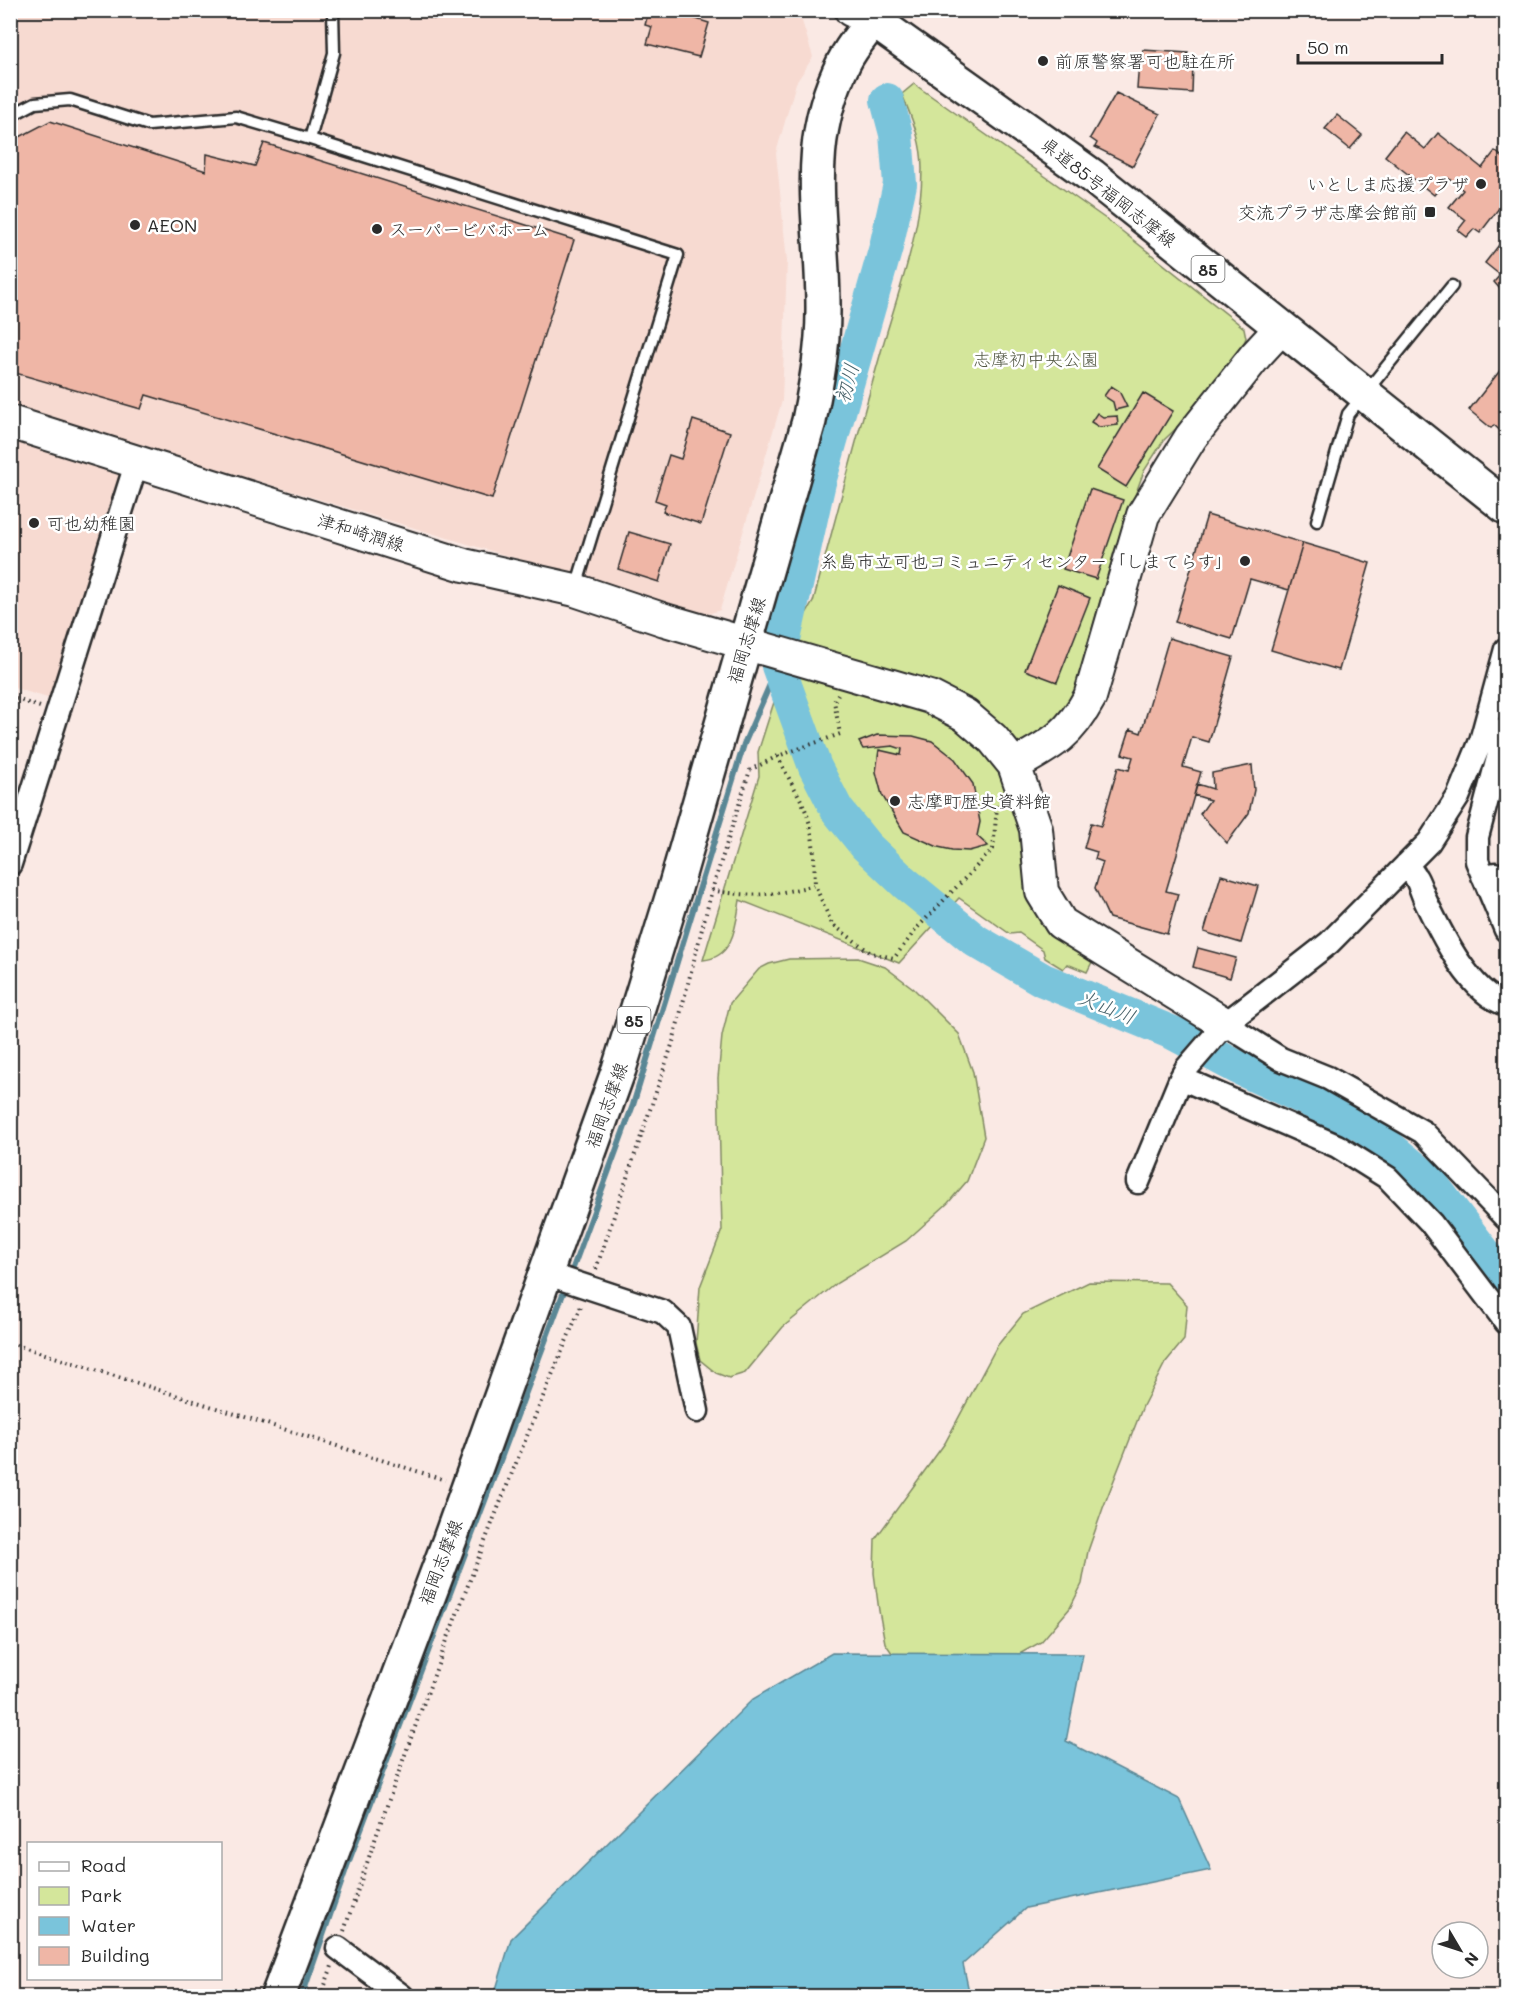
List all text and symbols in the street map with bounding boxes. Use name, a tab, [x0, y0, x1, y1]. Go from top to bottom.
scale bar	[1298, 27, 1442, 65]
text: 50 m	[1307, 35, 1349, 59]
place label: 前原警察署可也駐在所	[1055, 49, 1235, 73]
marker: 前原警察署可也駐在所	[1036, 54, 1050, 68]
street label: 県道85号福岡志摩線	[1036, 132, 1182, 252]
place label: いとしま応援プラザ	[1307, 172, 1469, 196]
marker: いとしま応援プラザ	[1474, 177, 1488, 191]
place label: 交流プラザ志摩会館前	[1238, 200, 1418, 224]
marker: 交流プラザ志摩会館前	[1423, 205, 1437, 219]
place label: AEON	[147, 213, 197, 237]
place label: スーパービバホーム	[389, 217, 550, 241]
marker: AEON	[128, 218, 142, 232]
marker: スーパービバホーム	[370, 222, 384, 236]
road number: 85	[1192, 256, 1224, 282]
park label: 志摩初中央公園	[973, 347, 1099, 371]
water label: 初川	[828, 360, 864, 406]
street label: 津和崎潤線	[314, 507, 408, 557]
place label: 可也幼稚園	[46, 511, 136, 535]
marker: 可也幼稚園	[27, 516, 41, 530]
place label: 糸島市立可也コミュニティセンタ－「しまてらす」	[820, 549, 1233, 573]
marker: 糸島市立可也コミュニティセンタ－「しまてらす」	[1238, 554, 1252, 568]
street label: 福岡志摩線	[721, 593, 771, 687]
place label: 志摩町歴史資料館	[907, 789, 1051, 813]
marker: 志摩町歴史資料館	[888, 794, 902, 808]
water label: 火山川	[1074, 983, 1140, 1029]
road number: 85	[618, 1007, 650, 1033]
street label: 福岡志摩線	[579, 1059, 633, 1151]
street label: 福岡志摩線	[413, 1516, 467, 1608]
legend	[27, 1842, 222, 1980]
text: Road	[81, 1853, 126, 1877]
text: Park	[81, 1883, 122, 1907]
text: Water	[81, 1913, 136, 1937]
north arrow	[1430, 1920, 1490, 1980]
text: Building	[81, 1943, 149, 1967]
text: N	[1460, 1948, 1484, 1971]

